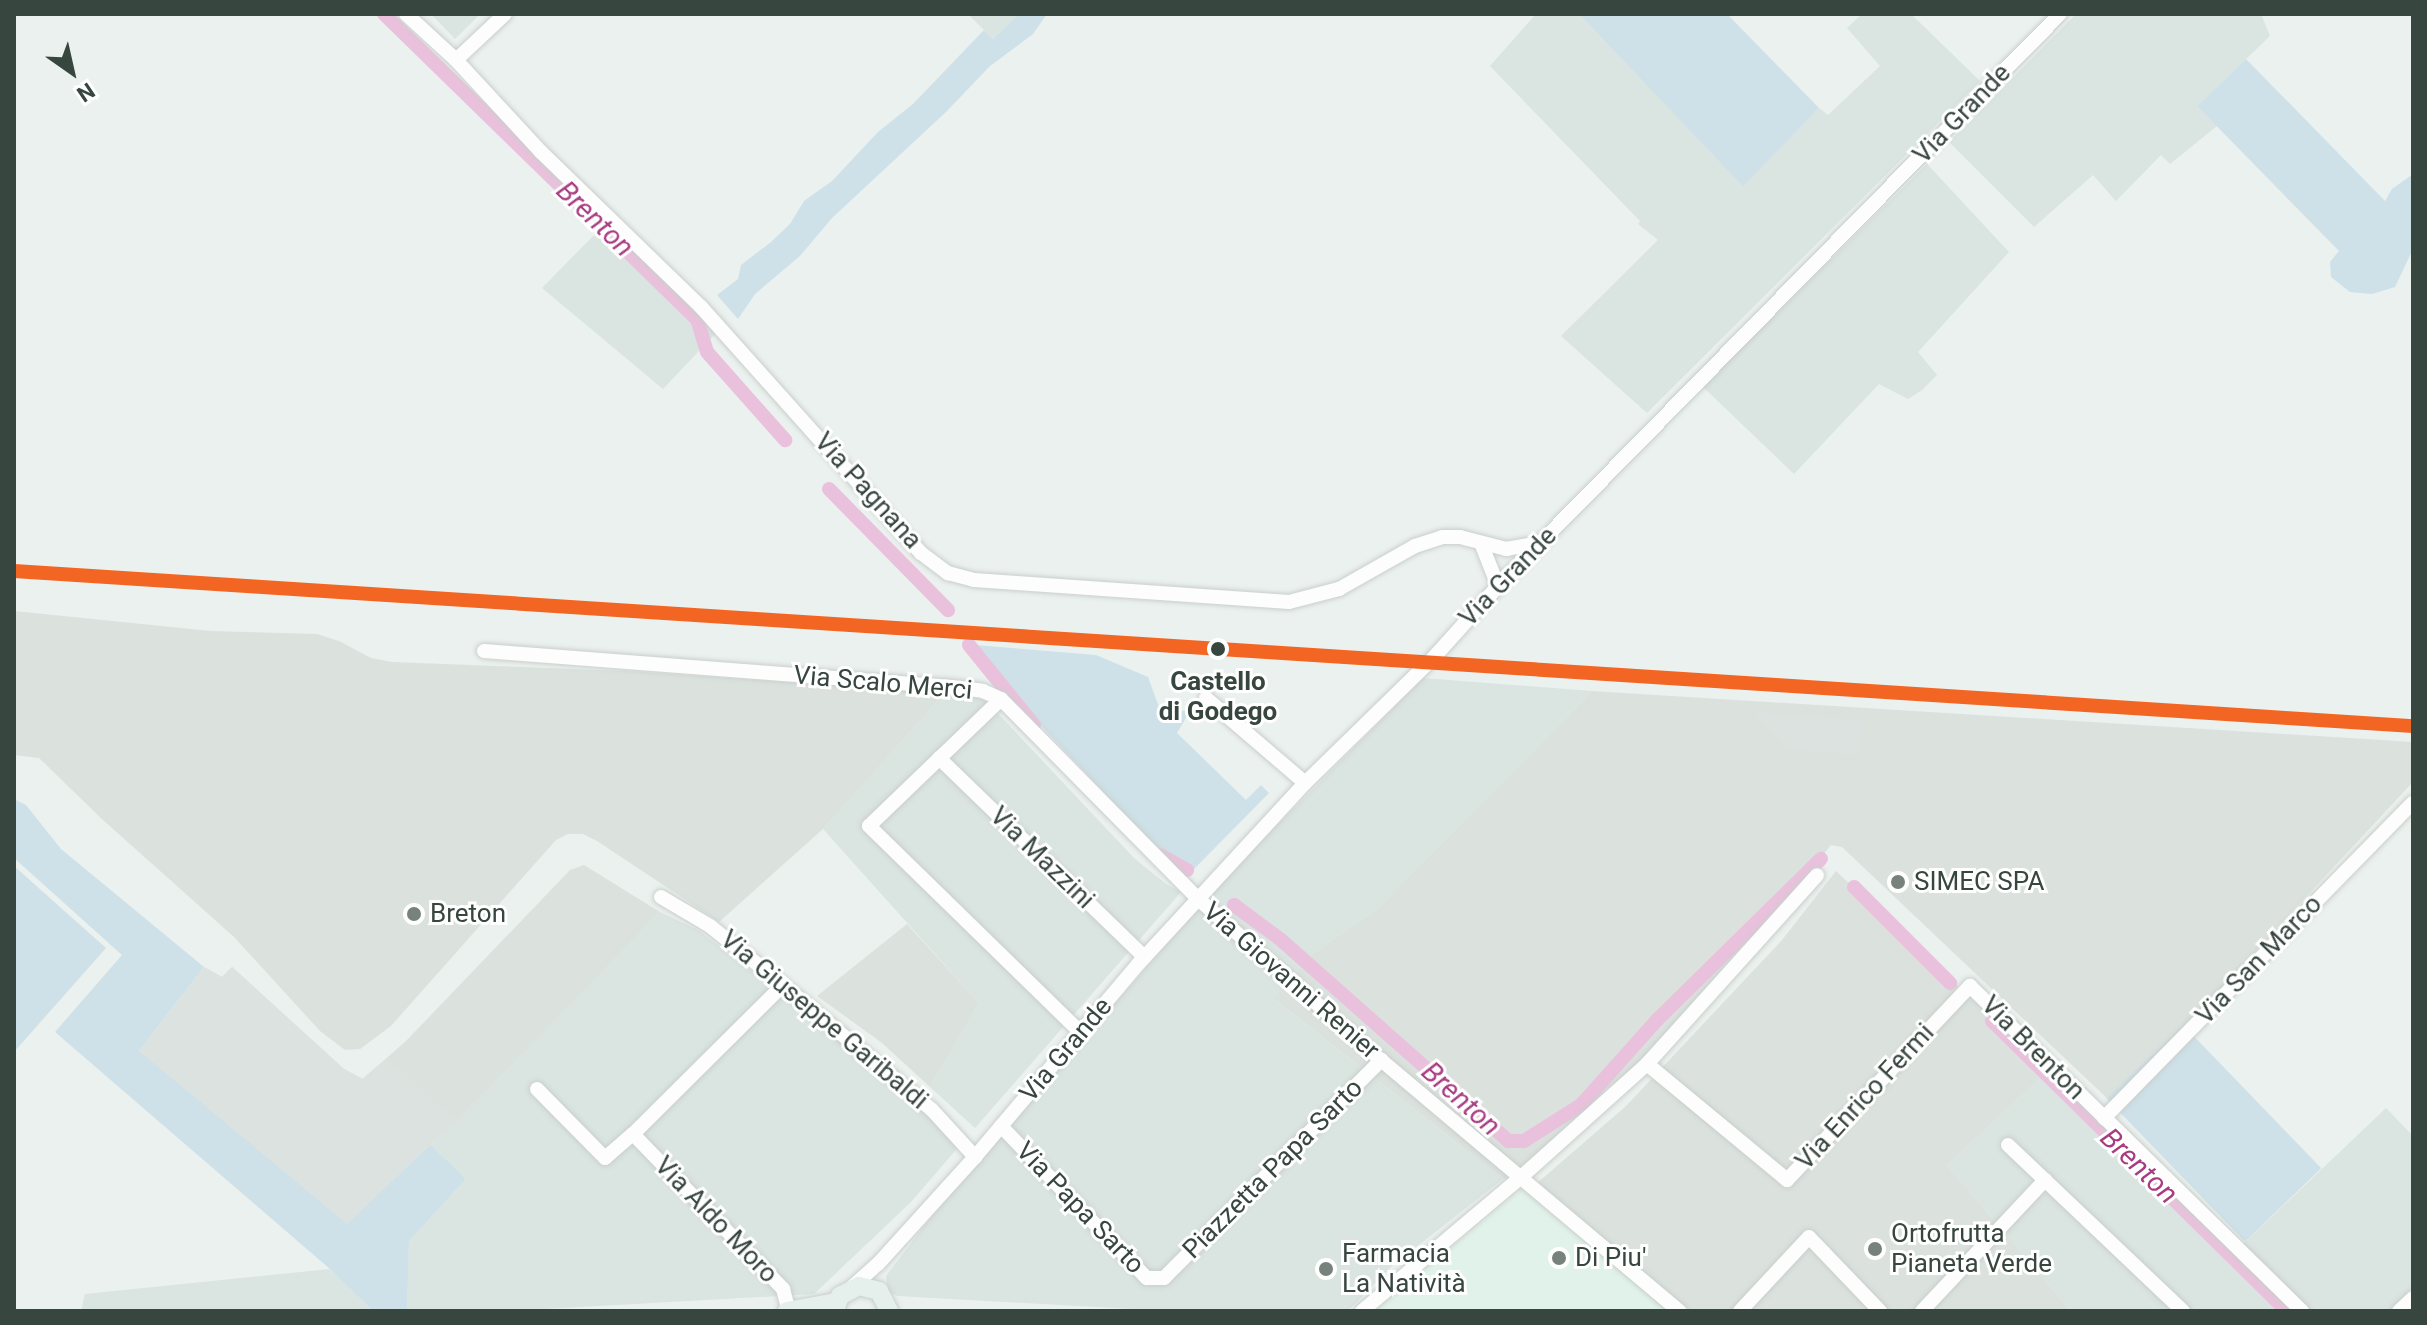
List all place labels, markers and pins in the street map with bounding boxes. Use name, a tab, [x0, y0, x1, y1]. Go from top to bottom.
marker: Castello di Godego	[1204, 635, 1232, 663]
place label: Castello di Godego	[1159, 666, 1277, 728]
place label: SIMEC SPA	[1914, 866, 2044, 898]
marker: SIMEC SPA	[1889, 873, 1907, 891]
place label: Breton	[430, 898, 506, 930]
marker: Breton	[405, 905, 423, 923]
place label: Ortofrutta Pianeta Verde	[1891, 1218, 2052, 1280]
place label: Farmacia La Natività	[1342, 1238, 1466, 1300]
marker: Ortofrutta Pianeta Verde	[1866, 1240, 1884, 1258]
place label: Di Piu'	[1575, 1242, 1646, 1274]
marker: Di Piu'	[1550, 1249, 1568, 1267]
marker: Farmacia La Natività	[1317, 1260, 1335, 1278]

